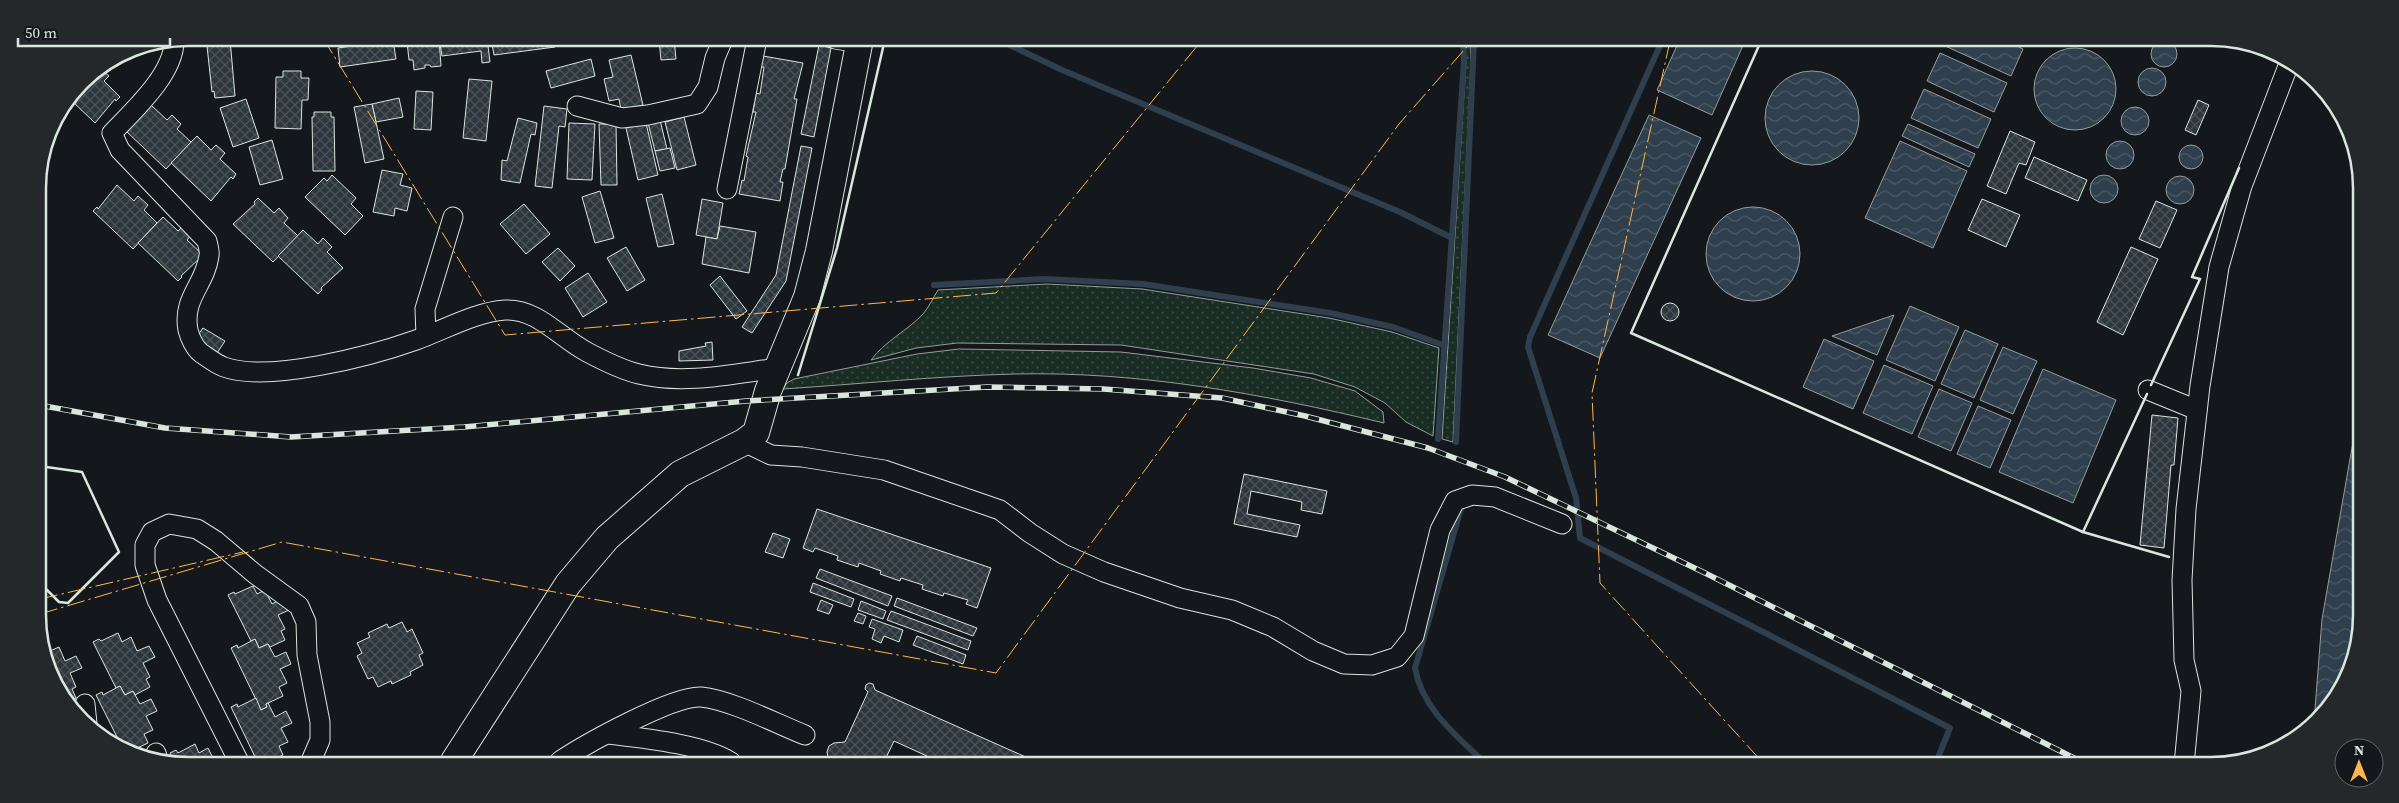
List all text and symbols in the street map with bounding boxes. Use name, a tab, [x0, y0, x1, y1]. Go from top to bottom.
scale bar	[18, 15, 170, 47]
text: 50 m	[25, 22, 57, 43]
north arrow	[2334, 738, 2384, 788]
text: N	[2354, 740, 2364, 760]

